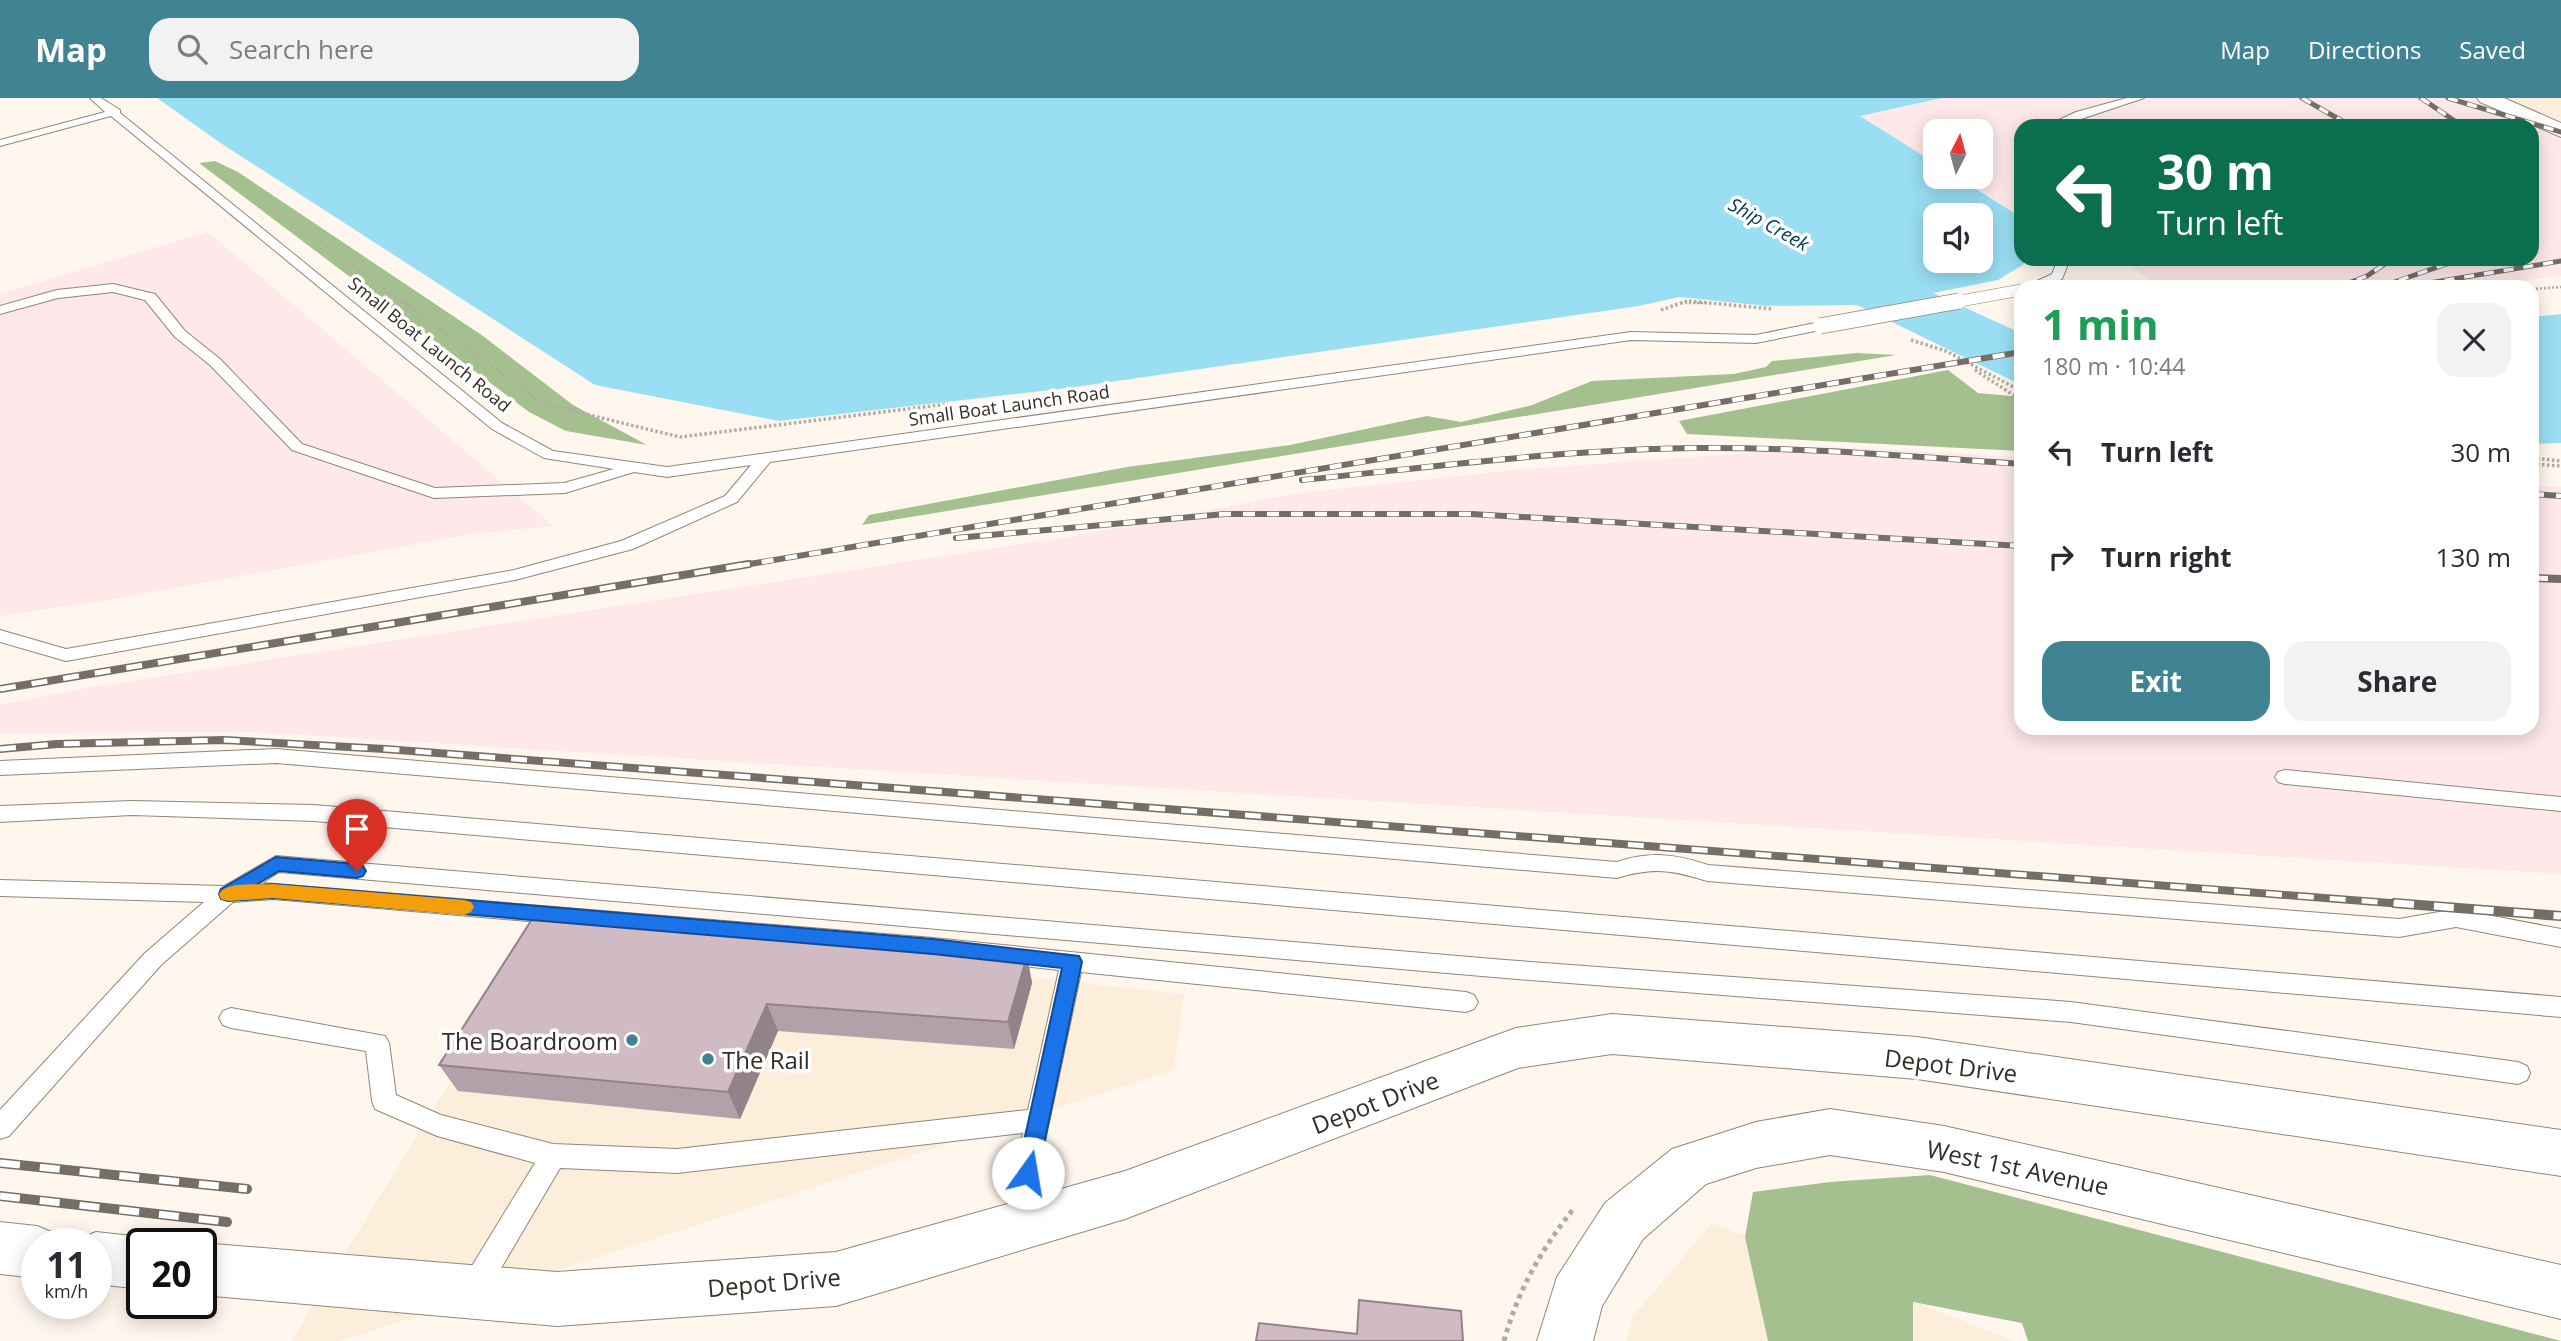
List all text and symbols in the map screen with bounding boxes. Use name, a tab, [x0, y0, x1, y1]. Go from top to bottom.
search box	[149, 18, 639, 81]
text: Map	[35, 27, 107, 72]
icon: search	[173, 30, 211, 68]
text: Search here	[229, 31, 374, 67]
text: Map	[2220, 33, 2270, 66]
text: Directions	[2308, 33, 2421, 66]
text: Saved	[2459, 33, 2526, 66]
north arrow	[1923, 119, 1993, 189]
map controls	[1923, 119, 1993, 273]
text: 30 m	[2157, 138, 2274, 204]
icon: left	[2042, 147, 2133, 238]
water label: Ship Creek	[1724, 191, 1814, 257]
text: Turn left	[2157, 201, 2283, 244]
button: sound	[1923, 203, 1993, 273]
street label: Small Boat Launch Road	[344, 271, 516, 417]
text: 1 min	[2042, 295, 2159, 352]
button: close	[2437, 303, 2511, 377]
text: 180 m · 10:44	[2042, 350, 2185, 382]
street label: Small Boat Launch Road	[907, 379, 1111, 431]
icon: left	[2042, 433, 2080, 471]
text: Turn left	[2101, 434, 2213, 470]
text: 30 m	[2450, 434, 2511, 470]
icon: right	[2042, 538, 2080, 576]
text: Turn right	[2101, 539, 2232, 575]
text: 130 m	[2436, 539, 2511, 575]
button: Exit	[2042, 641, 2270, 721]
button: Share	[2284, 641, 2511, 721]
pin	[327, 799, 387, 871]
icon: arrive	[338, 810, 376, 848]
place label: The Boardroom	[442, 1024, 618, 1057]
marker: The Boardroom	[624, 1032, 640, 1048]
street label: Depot Drive	[1883, 1040, 2019, 1090]
place label: The Rail	[722, 1043, 810, 1076]
marker: The Rail	[700, 1051, 716, 1067]
street label: Depot Drive	[1307, 1063, 1443, 1141]
street label: West 1st Avenue	[1924, 1132, 2112, 1202]
position arrow	[991, 1136, 1065, 1210]
speed limit sign: 20	[126, 1228, 217, 1319]
text: 11	[46, 1241, 87, 1288]
street label: Depot Drive	[706, 1260, 842, 1304]
text: km/h	[45, 1279, 88, 1303]

